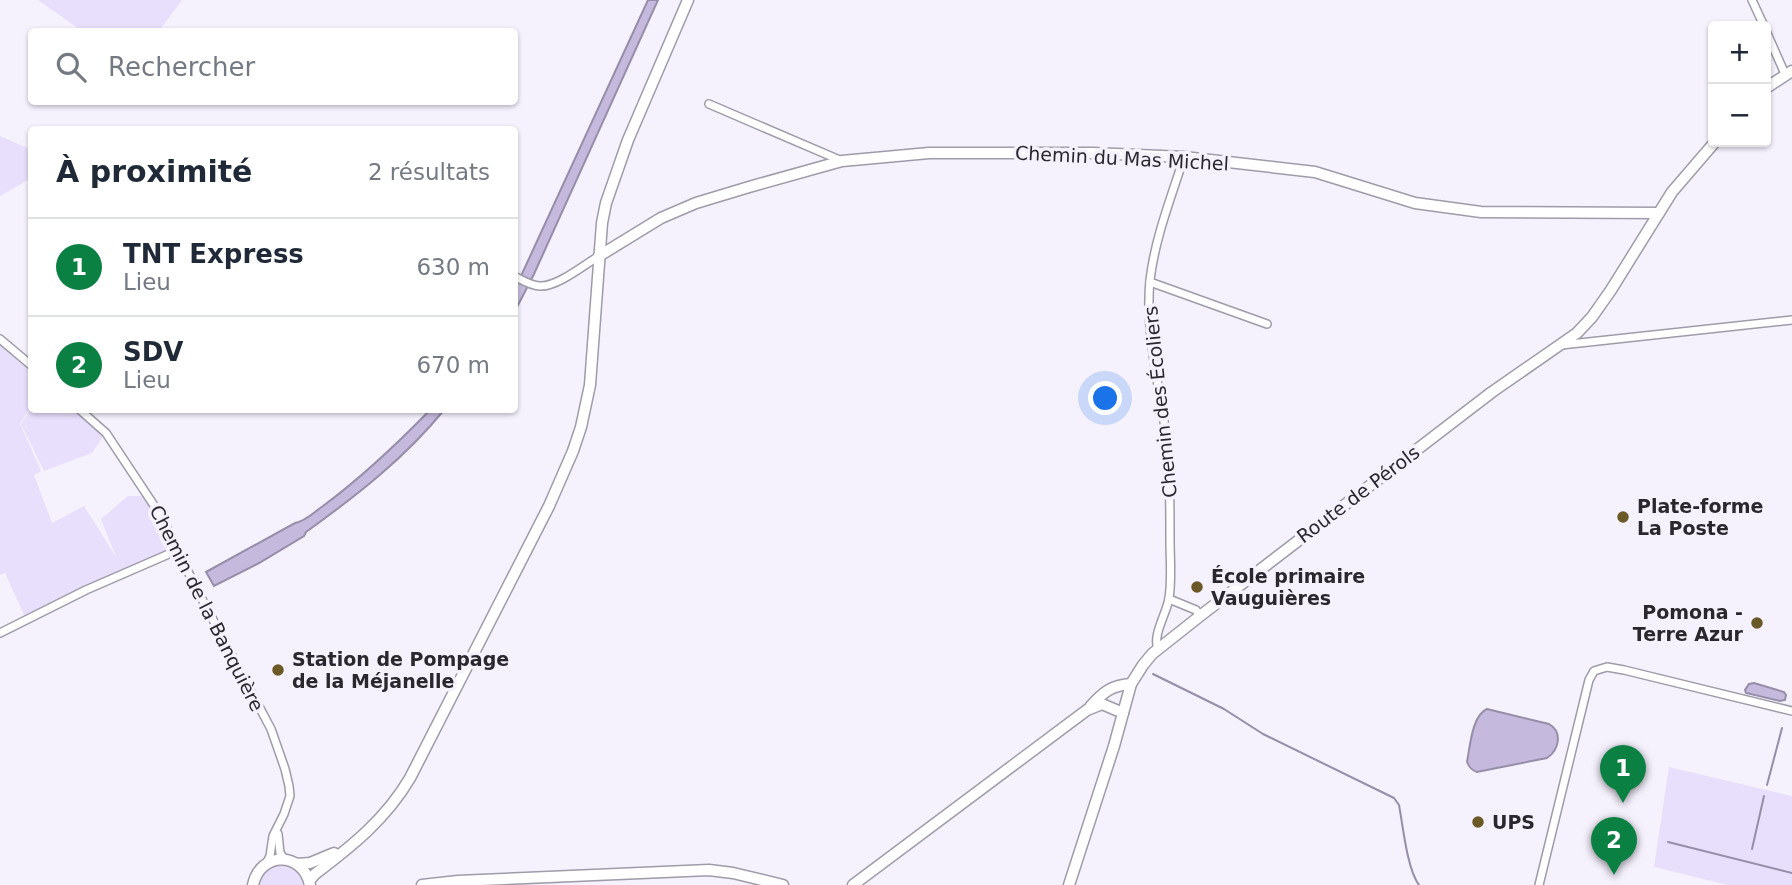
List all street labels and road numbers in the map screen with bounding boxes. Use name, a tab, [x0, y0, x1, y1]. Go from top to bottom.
street label: Chemin du Mas Michel	[1015, 141, 1229, 175]
street label: Chemin des Écoliers	[1139, 305, 1181, 499]
street label: Route de Pérols	[1292, 441, 1424, 547]
street label: Chemin de la Banquière	[145, 501, 269, 715]

